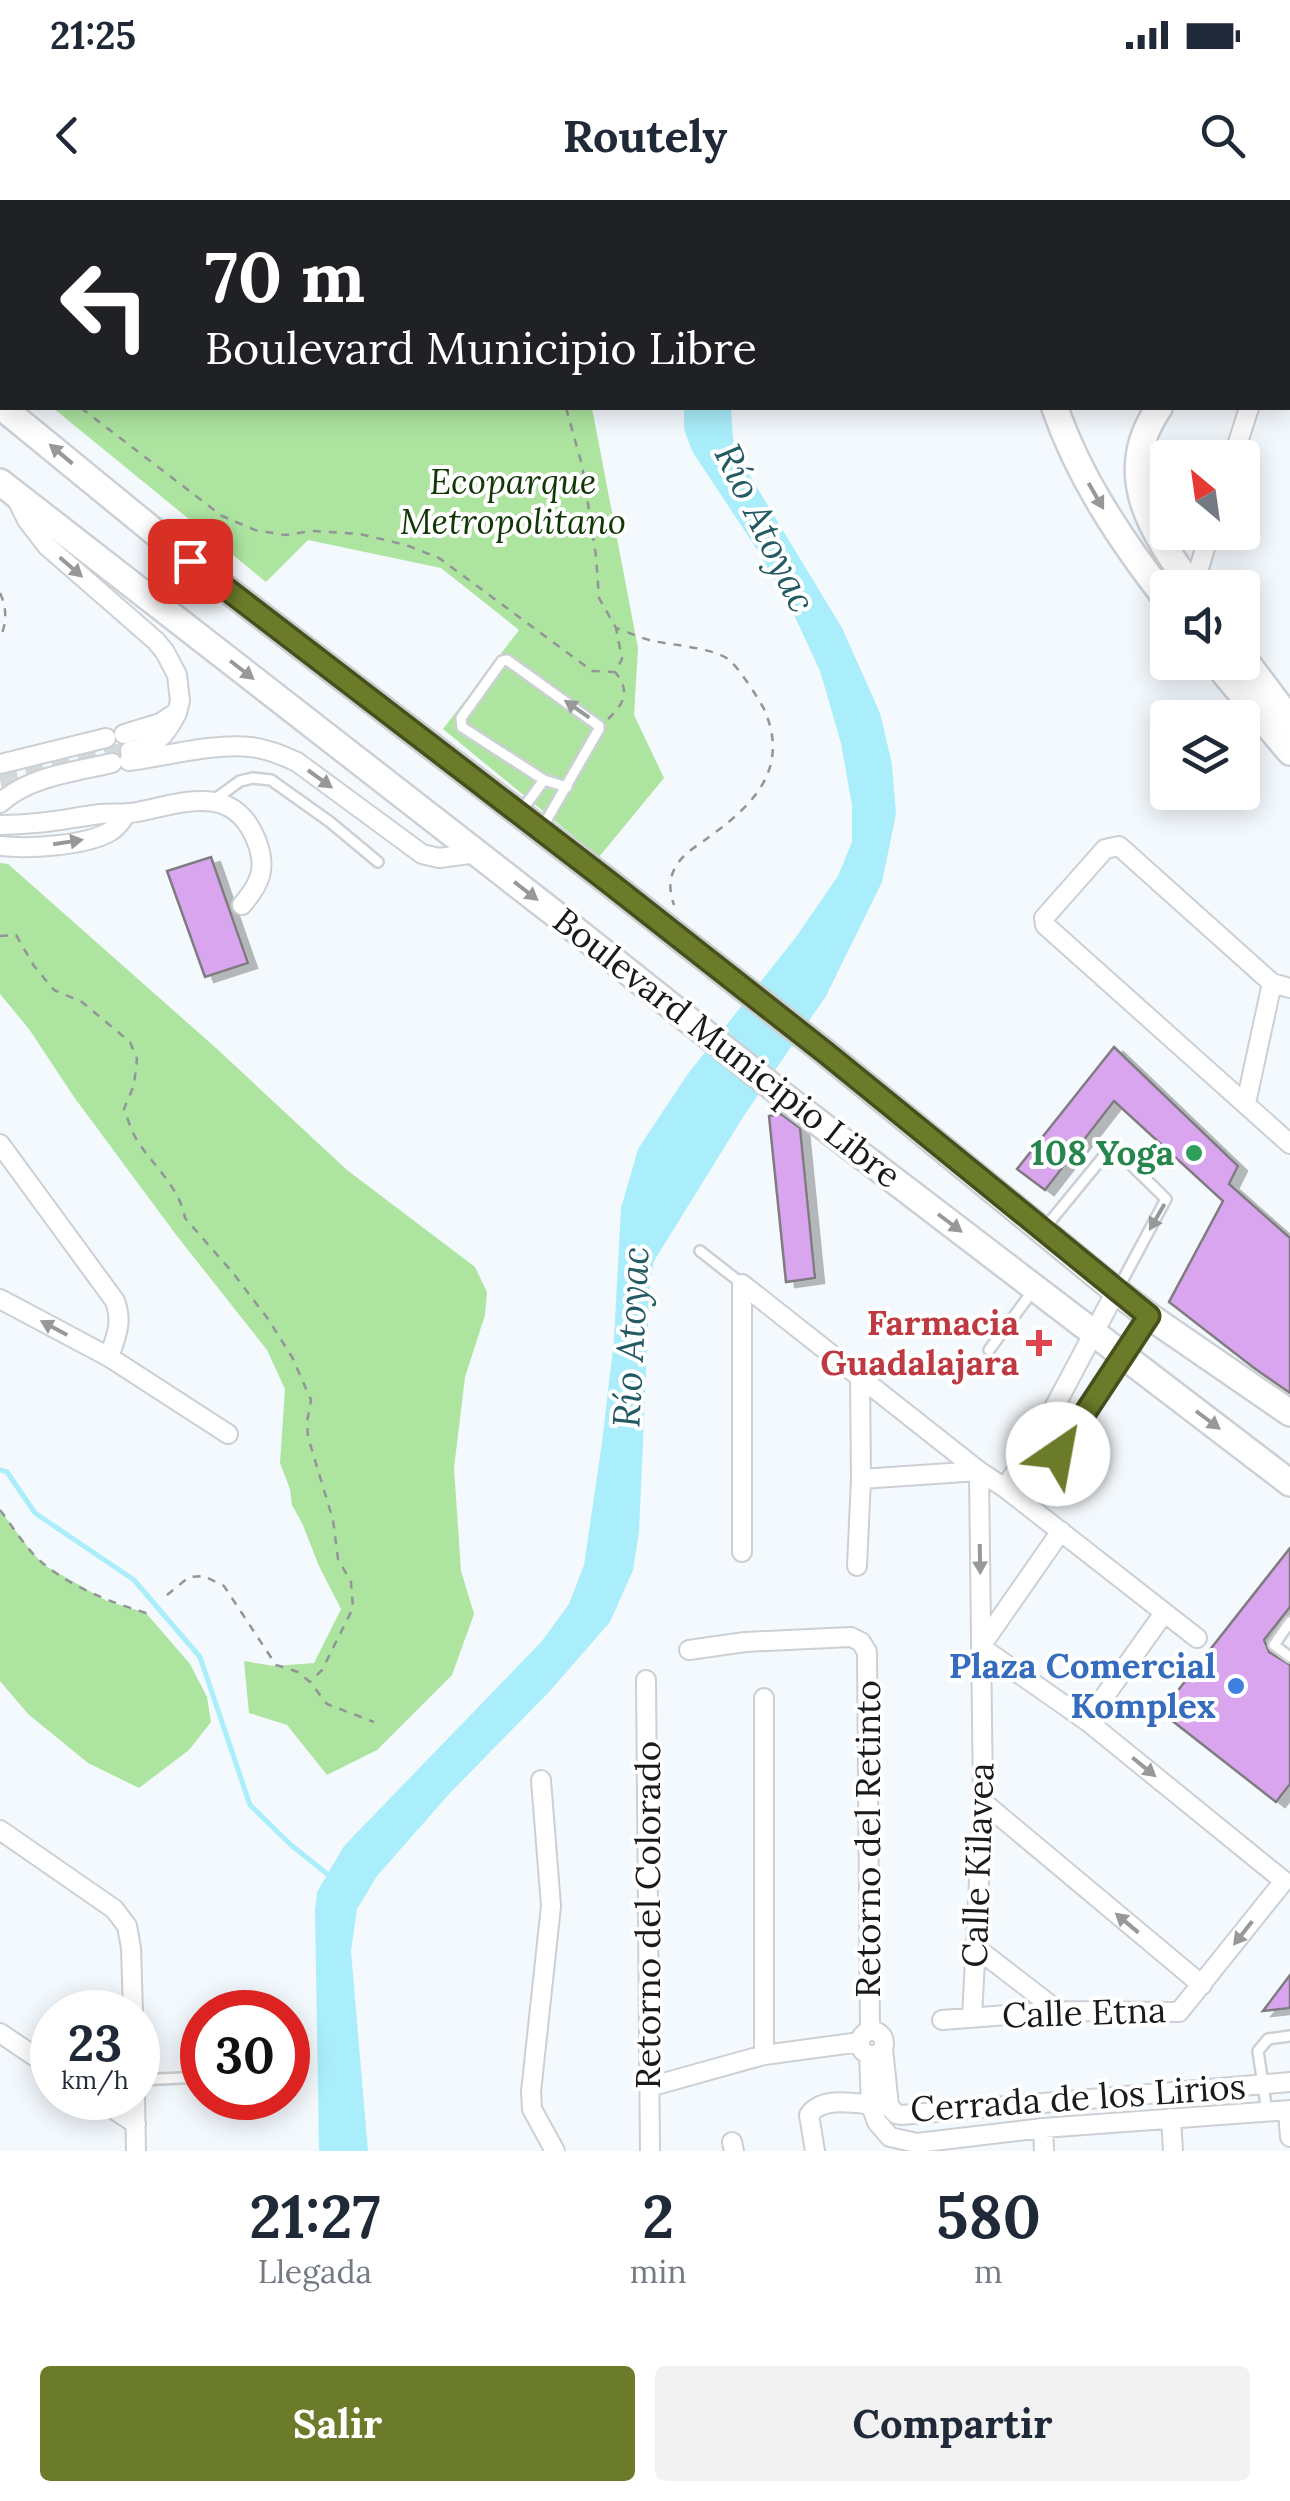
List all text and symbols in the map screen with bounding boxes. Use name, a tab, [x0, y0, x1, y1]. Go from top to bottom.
text: 21:25	[50, 11, 136, 59]
text: Routely	[563, 107, 727, 164]
icon: back	[40, 108, 95, 163]
icon: search	[1195, 108, 1250, 163]
text: 70 m	[205, 232, 365, 321]
icon: left	[40, 240, 170, 370]
text: Boulevard Municipio Libre	[205, 319, 757, 376]
water label: Río Atoyac	[704, 436, 827, 620]
north arrow	[1150, 440, 1260, 550]
map controls	[1150, 440, 1260, 810]
one-way arrow	[49, 444, 74, 466]
park label: Ecoparque Metropolitano	[400, 459, 626, 544]
one-way arrow	[1087, 481, 1104, 510]
pin	[148, 519, 233, 604]
icon: arrive	[163, 534, 218, 589]
one-way arrow	[58, 556, 83, 578]
button: sound	[1150, 570, 1260, 680]
one-way arrow	[229, 660, 255, 681]
one-way arrow	[564, 700, 591, 719]
button: layers	[1150, 700, 1260, 810]
one-way arrow	[307, 769, 333, 788]
one-way arrow	[53, 834, 85, 850]
one-way arrow	[513, 881, 539, 902]
street label: Boulevard Municipio Libre	[544, 898, 910, 1197]
place label: 108 Yoga	[1030, 1130, 1174, 1175]
marker: 108 Yoga	[1183, 1142, 1205, 1164]
one-way arrow	[1148, 1203, 1166, 1231]
one-way arrow	[937, 1212, 963, 1233]
water label: Río Atoyac	[601, 1245, 660, 1429]
place label: Farmacia Guadalajara	[820, 1300, 1019, 1385]
one-way arrow	[40, 1320, 69, 1337]
marker: Farmacia Guadalajara	[1028, 1332, 1050, 1354]
position arrow	[1006, 1402, 1110, 1506]
one-way arrow	[1195, 1410, 1221, 1430]
one-way arrow	[972, 1544, 988, 1576]
place label: Plaza Comercial Komplex	[949, 1643, 1216, 1728]
marker: Plaza Comercial Komplex	[1225, 1675, 1247, 1697]
street label: Retorno del Retinto	[845, 1680, 890, 1998]
street label: Retorno del Colorado	[625, 1741, 670, 2089]
one-way arrow	[1131, 1756, 1156, 1777]
street label: Calle Kilavea	[951, 1762, 1004, 1968]
one-way arrow	[1115, 1912, 1140, 1934]
one-way arrow	[1233, 1920, 1254, 1945]
street label: Calle Etna	[1001, 1987, 1167, 2038]
speed limit sign: 30	[180, 1990, 310, 2120]
text: 23	[68, 2011, 122, 2075]
street label: Cerrada de los Lirios	[909, 2063, 1247, 2132]
text: km/h	[61, 2064, 129, 2096]
text: 21:27	[249, 2178, 381, 2254]
text: 2	[642, 2178, 674, 2254]
text: 580	[936, 2178, 1041, 2254]
text: Llegada	[258, 2251, 372, 2292]
text: min	[630, 2251, 687, 2292]
text: m	[974, 2251, 1003, 2292]
button: Salir	[40, 2366, 635, 2481]
button: Compartir	[655, 2366, 1250, 2481]

